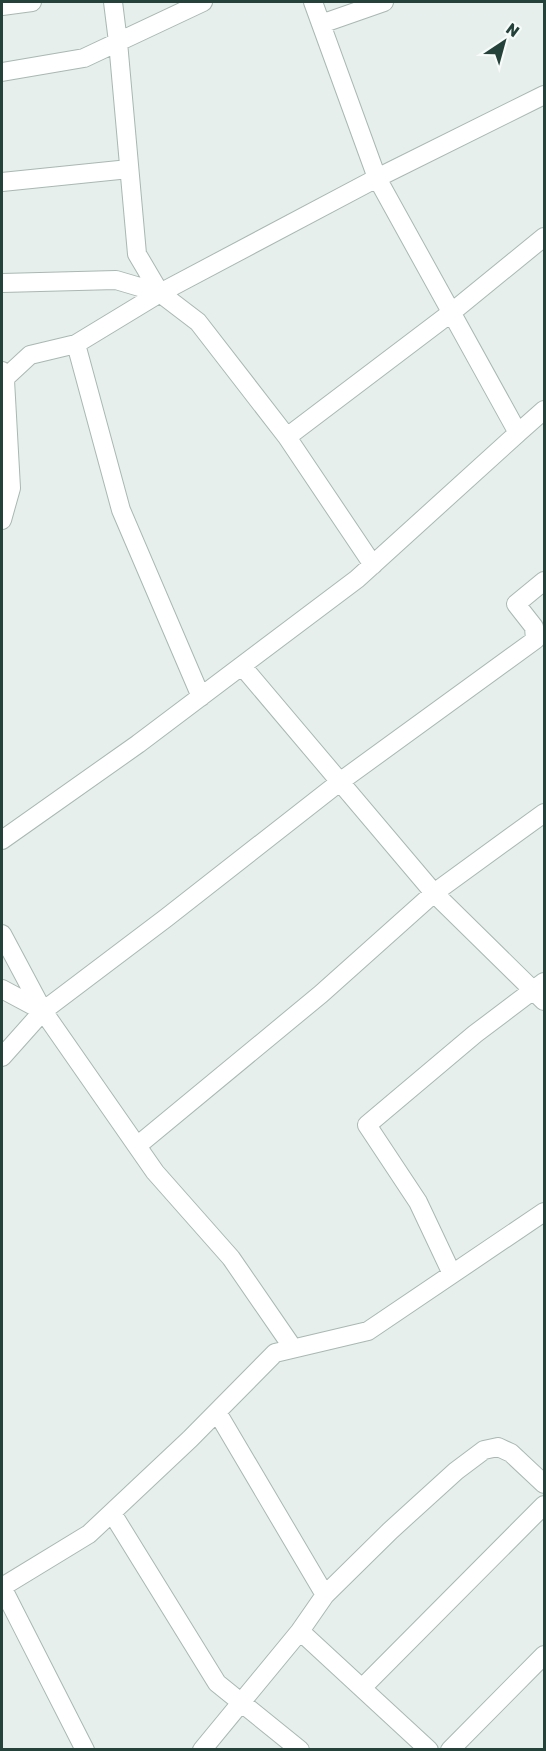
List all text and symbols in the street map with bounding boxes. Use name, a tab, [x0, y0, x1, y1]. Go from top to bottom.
north arrow	[474, 12, 534, 72]
text: N	[502, 19, 523, 41]

